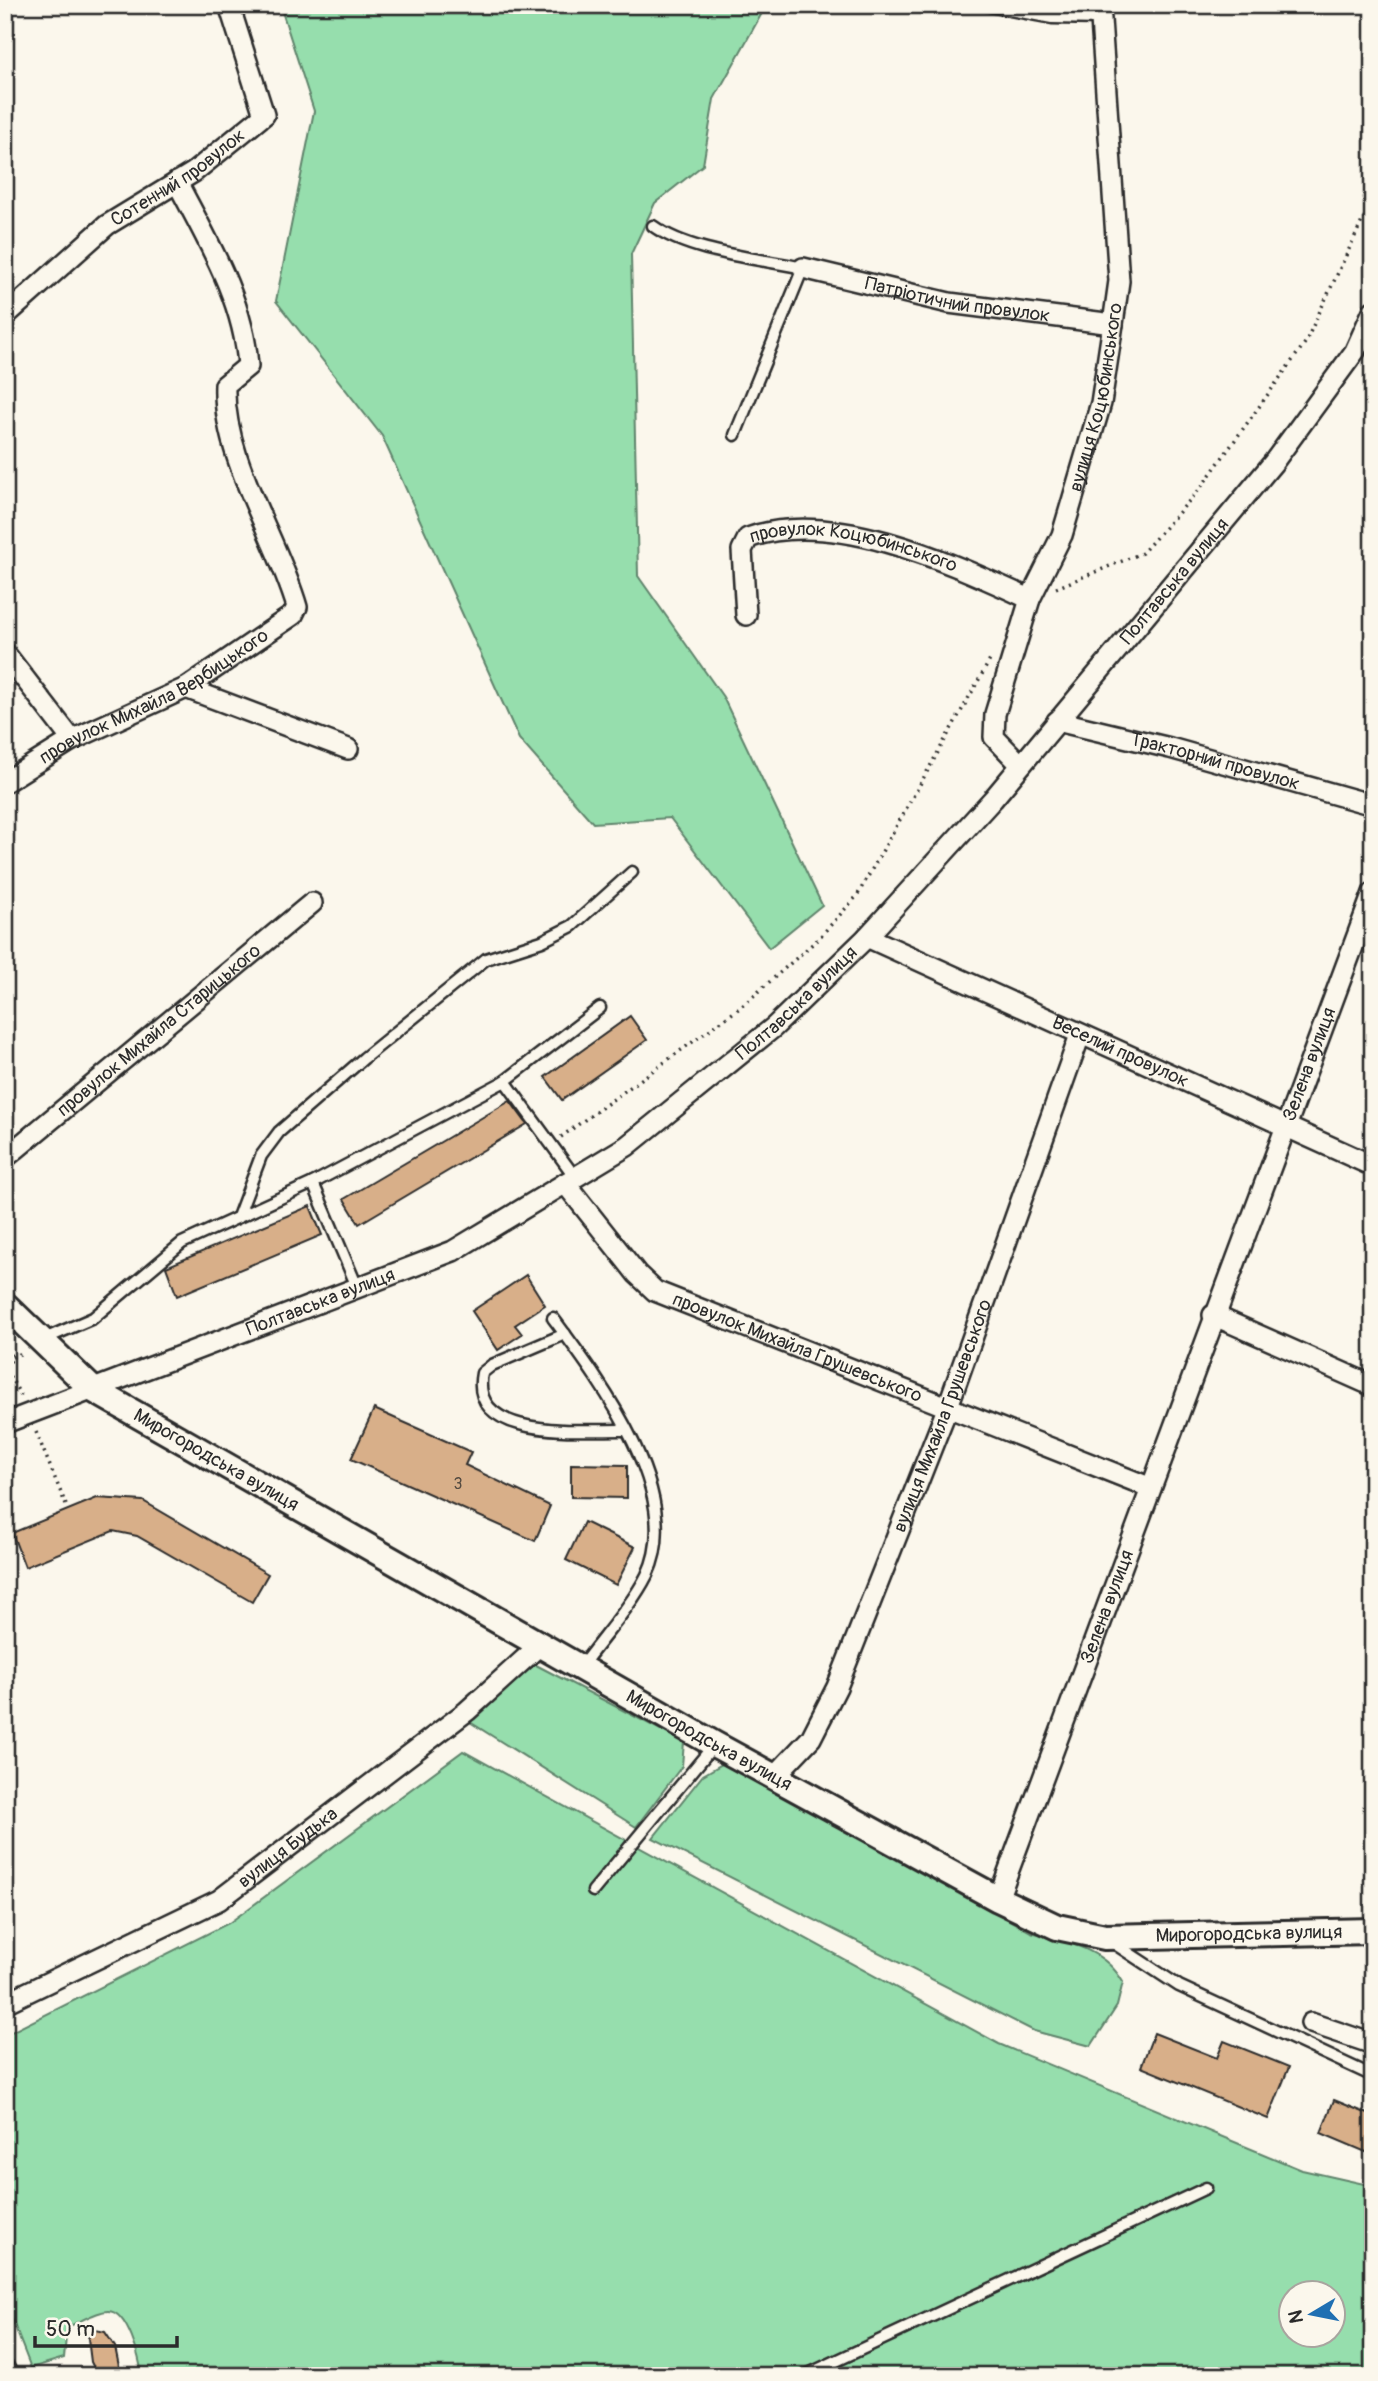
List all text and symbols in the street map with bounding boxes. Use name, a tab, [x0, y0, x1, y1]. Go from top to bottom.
street label: Сотенний провулок	[106, 123, 250, 232]
street label: Патріотичний провулок	[863, 271, 1052, 328]
street label: вулиця Коцюбинського	[1064, 301, 1128, 494]
street label: Полтавська вулиця	[1115, 513, 1234, 649]
street label: провулок Коцюбинського	[747, 517, 961, 578]
street label: провулок Михайла Вербицького	[35, 623, 273, 770]
street label: Тракторний провулок	[1128, 727, 1302, 796]
street label: провулок Михайла Старицького	[52, 939, 266, 1122]
street label: Полтавська вулиця	[731, 941, 862, 1065]
street label: Зелена вулиця	[1277, 1004, 1341, 1124]
street label: Веселий провулок	[1048, 1010, 1192, 1093]
street label: Полтавська вулиця	[243, 1262, 398, 1341]
street label: провулок Михайла Грушевського	[669, 1287, 926, 1408]
street label: вулиця Михайла Грушевського	[887, 1296, 997, 1536]
street label: Мирогородська вулиця	[129, 1403, 303, 1517]
house number: 3	[454, 1474, 463, 1494]
street label: Зелена вулиця	[1075, 1546, 1139, 1667]
street label: Мирогородська вулиця	[622, 1684, 796, 1796]
street label: вулиця Будька	[233, 1802, 343, 1893]
street label: Мирогородська вулиця	[1155, 1920, 1343, 1948]
north arrow	[1276, 2280, 1346, 2350]
scale bar	[35, 2304, 177, 2348]
text: N	[1283, 2308, 1309, 2325]
text: 50 m	[46, 2316, 95, 2343]

